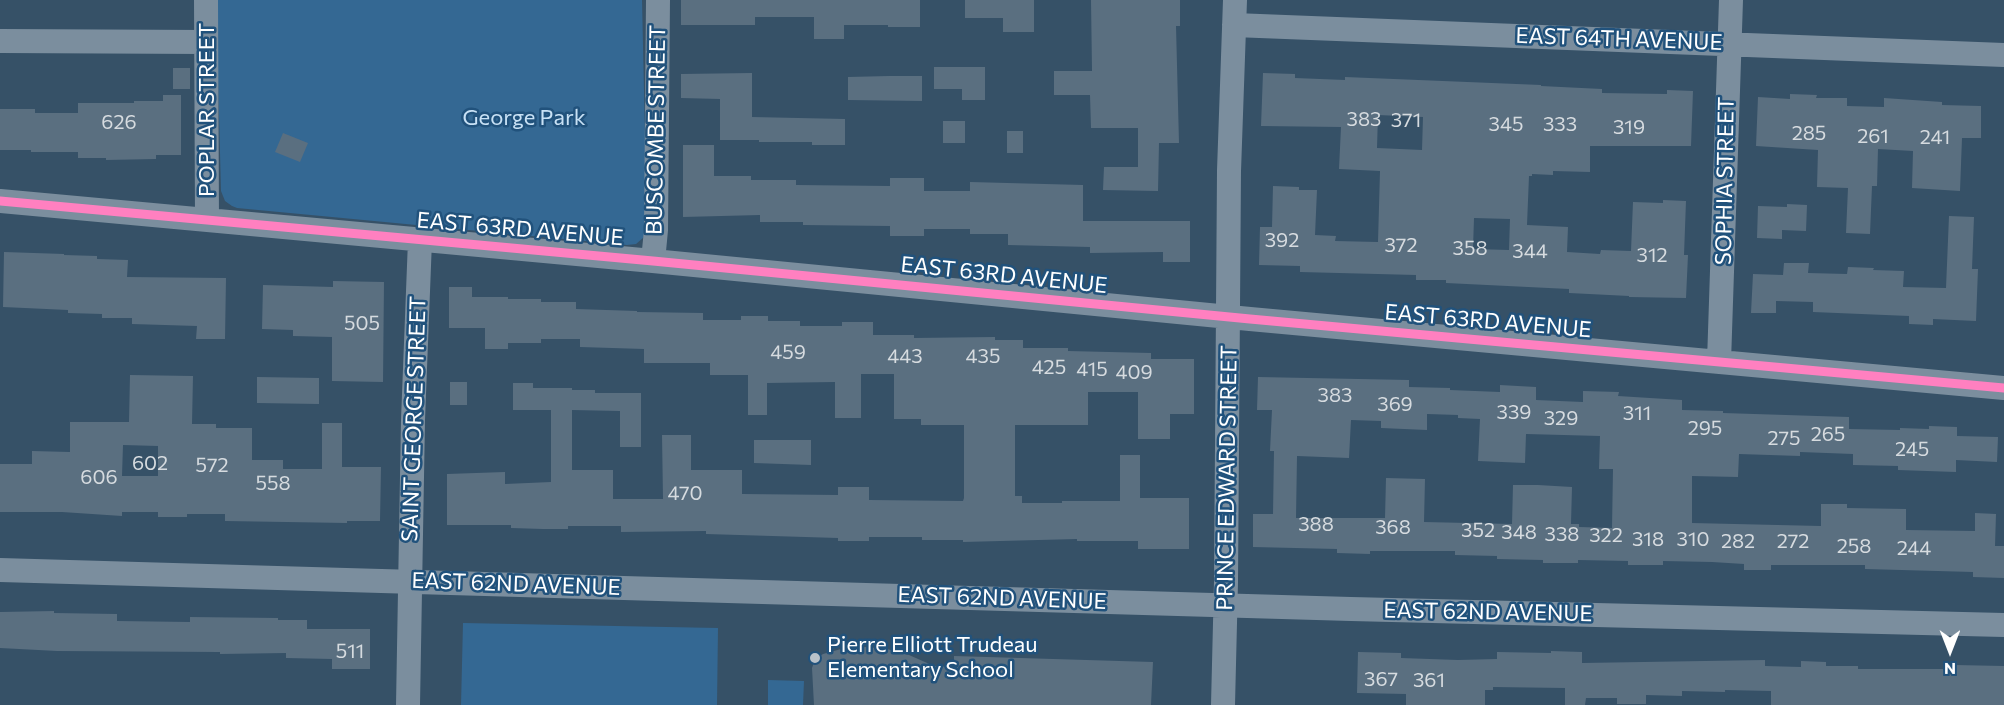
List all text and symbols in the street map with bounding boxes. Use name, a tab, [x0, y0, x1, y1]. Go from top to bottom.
street label: EAST 64TH AVENUE	[1515, 22, 1723, 56]
street label: POPLAR STREET	[194, 23, 220, 197]
street label: BUSCOMBE STREET	[641, 25, 671, 235]
street label: SOPHIA STREET	[1710, 97, 1740, 265]
park label: George Park	[462, 105, 586, 131]
house number: 383	[1347, 107, 1381, 131]
house number: 371	[1391, 108, 1421, 132]
house number: 626	[101, 110, 137, 134]
house number: 345	[1489, 112, 1523, 136]
house number: 333	[1543, 112, 1577, 136]
house number: 319	[1613, 115, 1645, 139]
house number: 285	[1792, 121, 1826, 145]
house number: 261	[1857, 124, 1889, 148]
house number: 241	[1920, 125, 1950, 149]
street label: EAST 63RD AVENUE	[415, 207, 625, 251]
house number: 392	[1265, 228, 1299, 252]
house number: 372	[1385, 233, 1417, 257]
house number: 358	[1452, 236, 1488, 260]
house number: 344	[1512, 239, 1548, 263]
house number: 312	[1636, 243, 1668, 267]
street label: EAST 63RD AVENUE	[899, 251, 1109, 299]
street label: SAINT GEORGE STREET	[397, 296, 431, 542]
street label: EAST 63RD AVENUE	[1383, 299, 1593, 343]
house number: 505	[344, 311, 380, 335]
house number: 459	[770, 340, 806, 364]
house number: 443	[887, 344, 923, 368]
house number: 435	[966, 344, 1000, 368]
street label: PRINCE EDWARD STREET	[1211, 345, 1243, 611]
house number: 425	[1032, 355, 1066, 379]
house number: 415	[1076, 357, 1108, 381]
house number: 409	[1115, 360, 1153, 384]
house number: 383	[1318, 383, 1352, 407]
house number: 369	[1377, 392, 1413, 416]
house number: 339	[1497, 400, 1531, 424]
house number: 311	[1623, 401, 1651, 425]
house number: 329	[1544, 406, 1578, 430]
house number: 295	[1688, 416, 1722, 440]
house number: 265	[1811, 422, 1845, 446]
house number: 275	[1767, 426, 1801, 450]
house number: 245	[1895, 437, 1929, 461]
house number: 602	[132, 451, 168, 475]
house number: 572	[195, 453, 229, 477]
house number: 606	[80, 465, 118, 489]
house number: 558	[255, 471, 291, 495]
house number: 470	[667, 481, 703, 505]
house number: 388	[1298, 512, 1334, 536]
house number: 368	[1375, 515, 1411, 539]
house number: 352	[1461, 518, 1495, 542]
house number: 348	[1501, 520, 1537, 544]
house number: 338	[1545, 522, 1579, 546]
house number: 322	[1589, 523, 1623, 547]
house number: 318	[1632, 527, 1664, 551]
house number: 310	[1676, 527, 1710, 551]
house number: 282	[1721, 529, 1755, 553]
house number: 272	[1777, 529, 1809, 553]
house number: 258	[1837, 534, 1871, 558]
house number: 244	[1897, 536, 1931, 560]
street label: EAST 62ND AVENUE	[411, 567, 621, 601]
street label: EAST 62ND AVENUE	[897, 581, 1107, 615]
street label: EAST 62ND AVENUE	[1383, 597, 1593, 627]
north arrow	[1920, 621, 1980, 681]
place label: Pierre Elliott Trudeau Elementary School	[827, 632, 1038, 684]
house number: 511	[336, 639, 364, 663]
marker: Pierre Elliott Trudeau Elementary School	[808, 651, 822, 665]
text: N	[1944, 660, 1956, 679]
house number: 367	[1364, 667, 1398, 691]
house number: 361	[1413, 668, 1445, 692]

